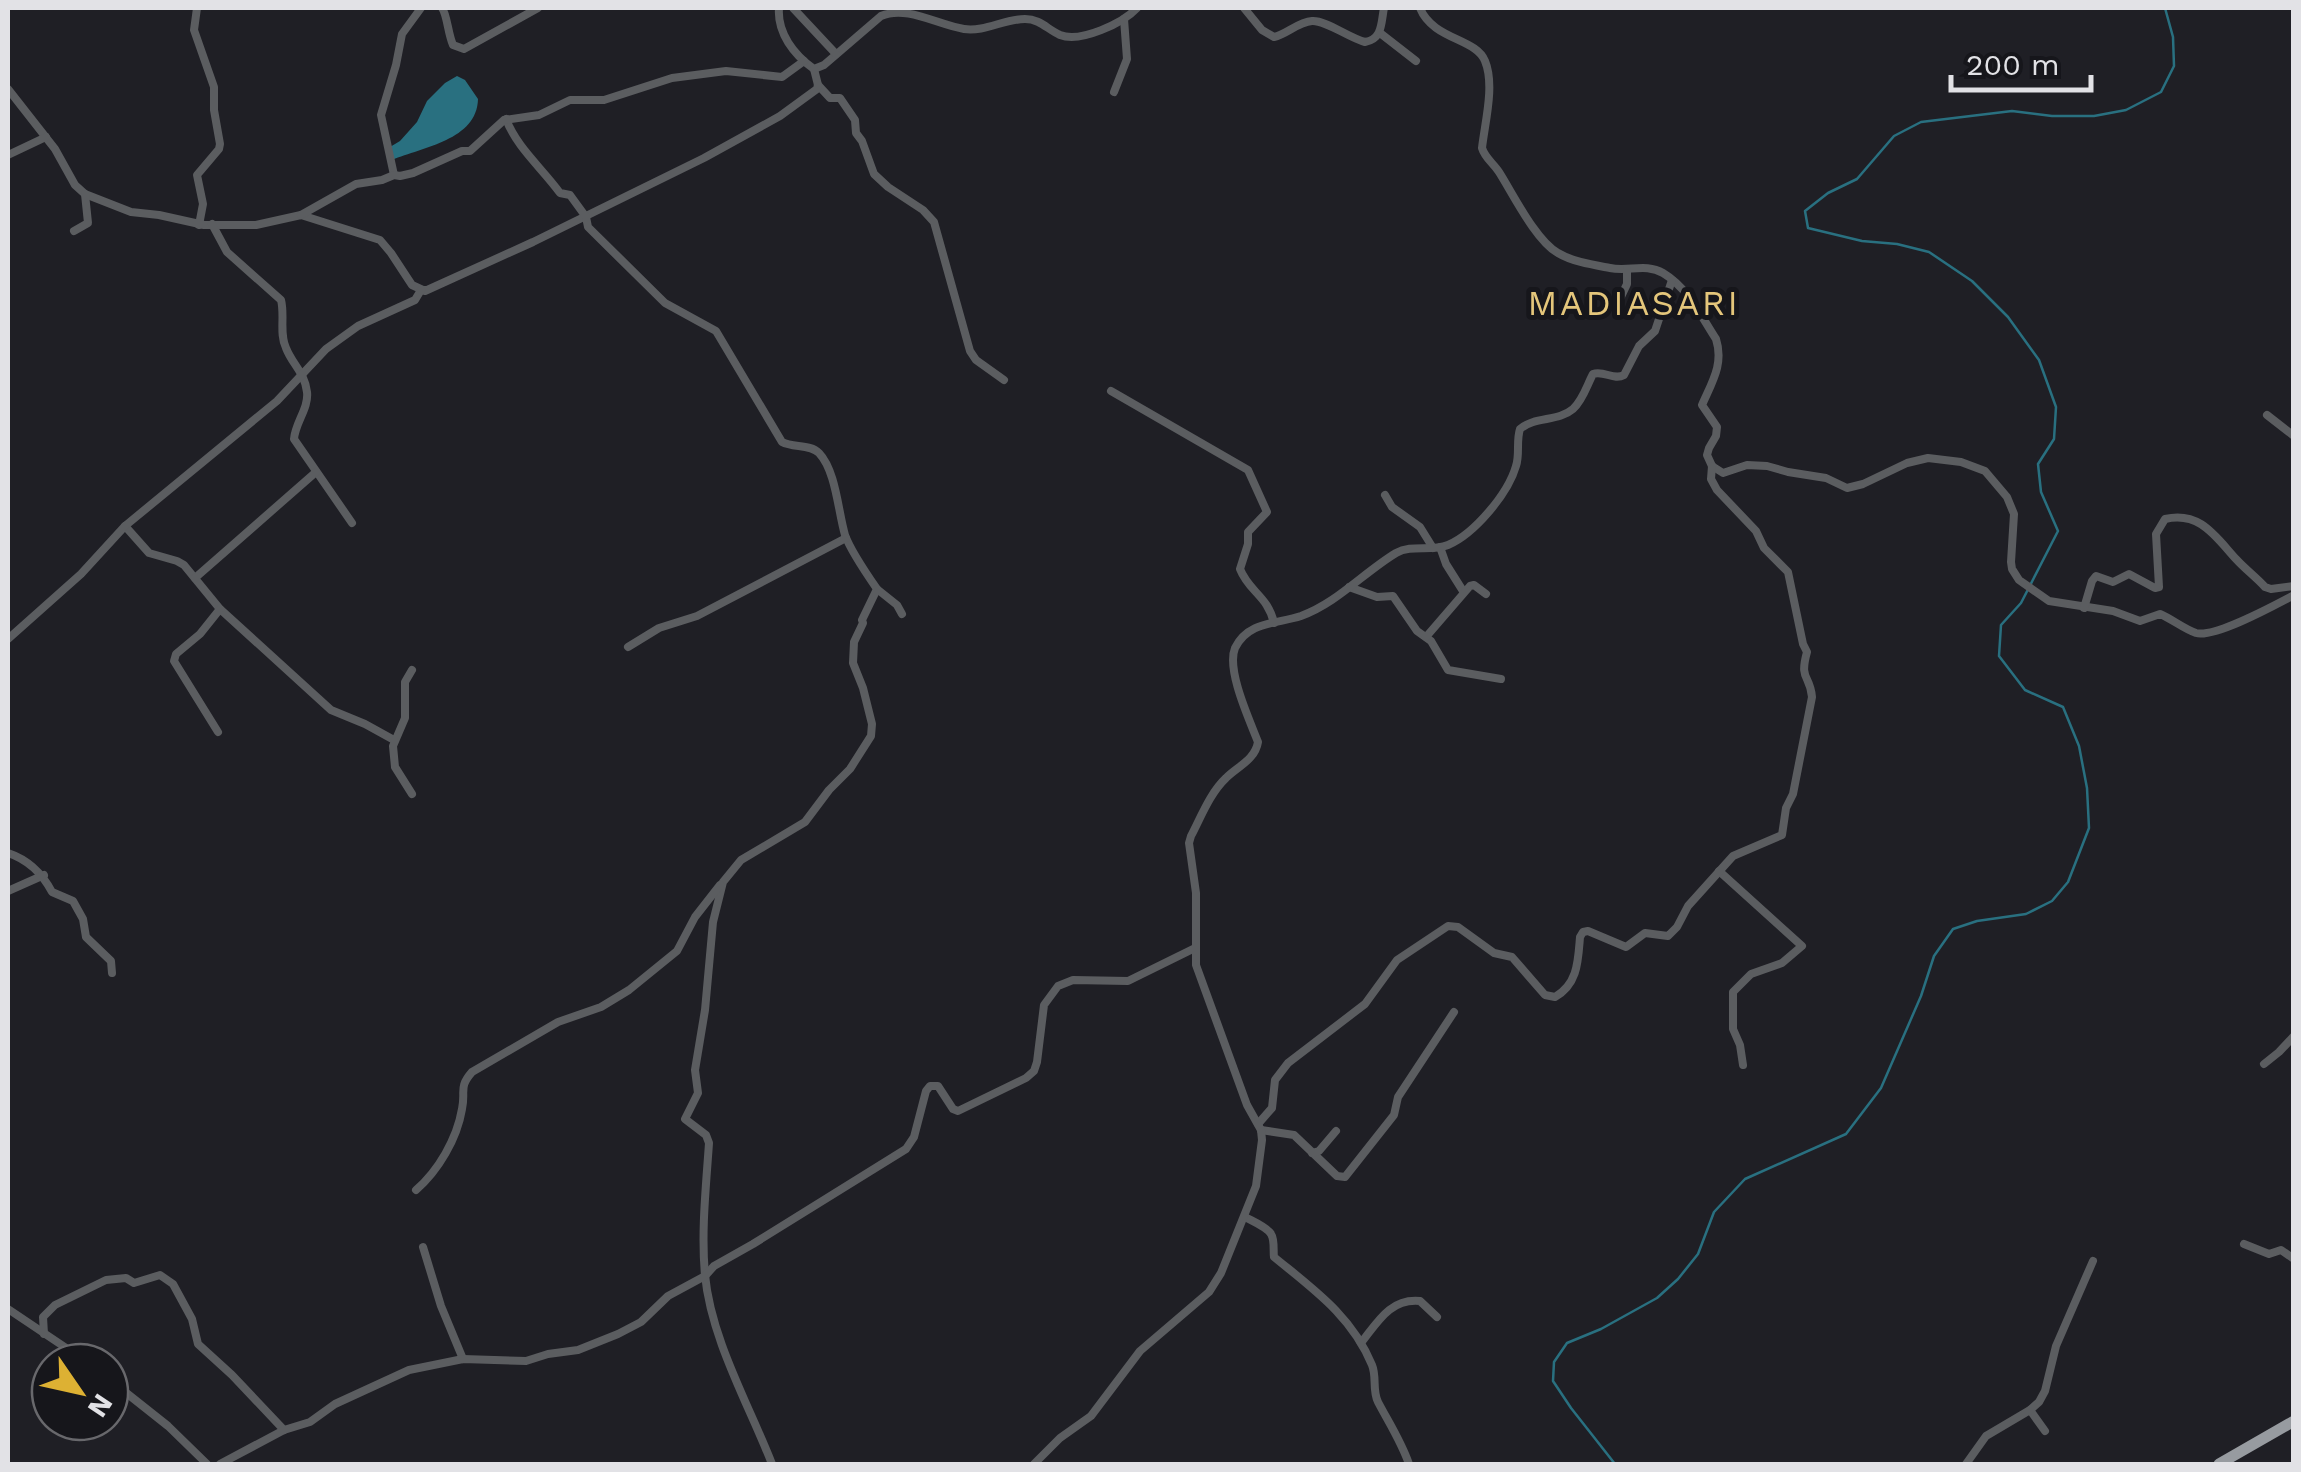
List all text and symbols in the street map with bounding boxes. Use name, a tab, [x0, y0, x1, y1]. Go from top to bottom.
scale bar	[1951, 30, 2091, 92]
text: 200 m	[1966, 47, 2060, 82]
district label: MADIASARI	[1528, 282, 1740, 324]
north arrow	[30, 1342, 130, 1442]
text: N	[81, 1388, 120, 1424]

